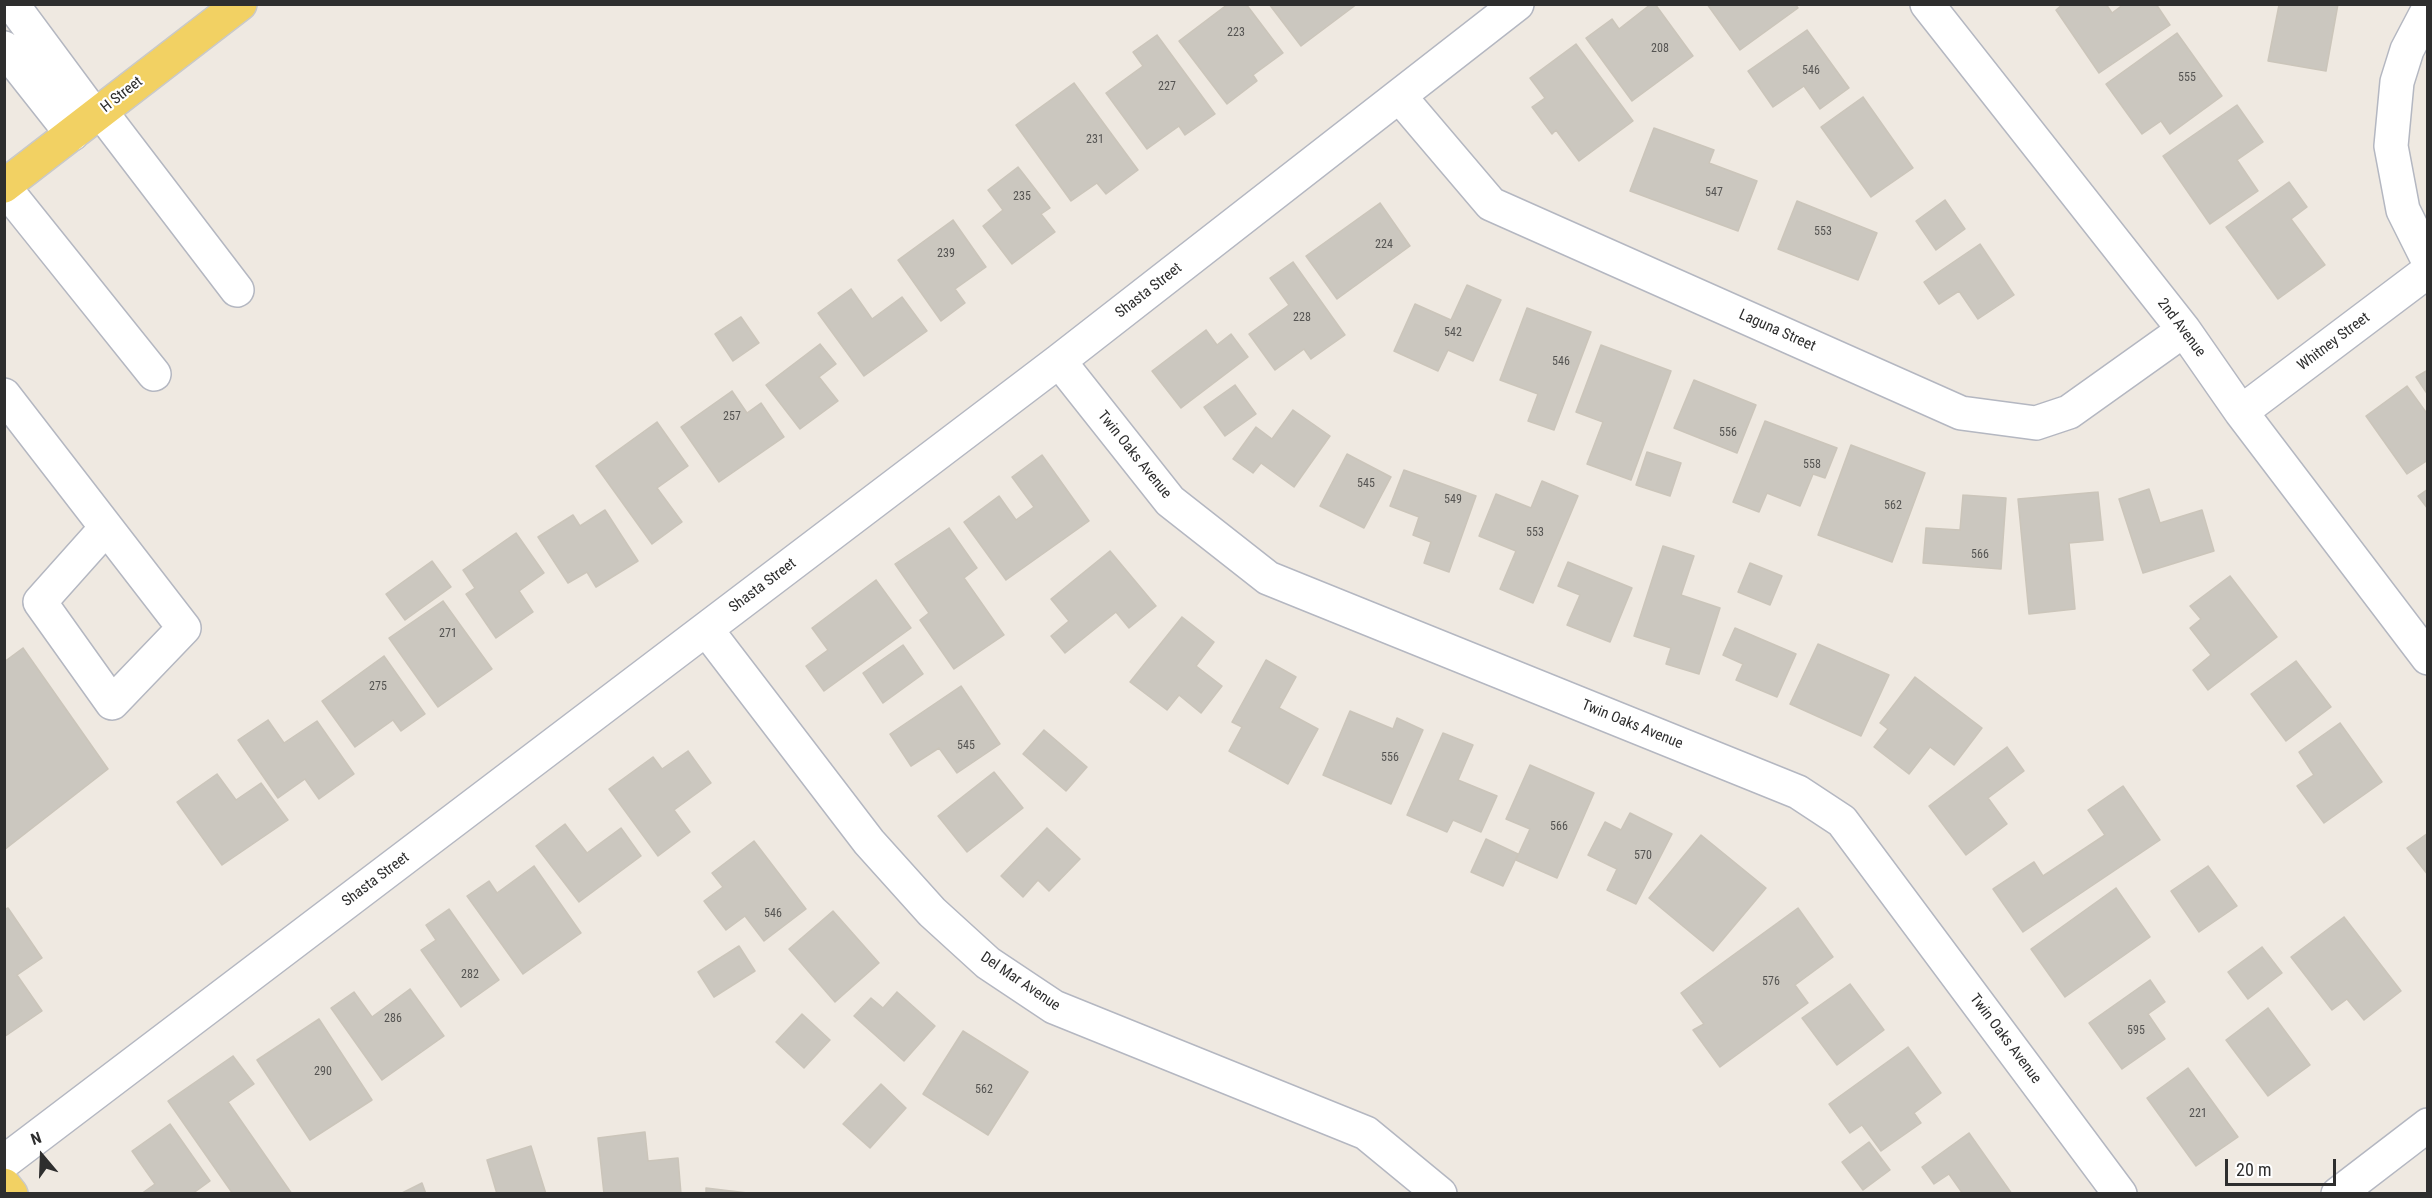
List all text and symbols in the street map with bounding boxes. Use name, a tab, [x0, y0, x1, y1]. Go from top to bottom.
house number: 223	[1227, 26, 1245, 40]
house number: 208	[1651, 42, 1669, 56]
house number: 546	[1802, 64, 1820, 78]
house number: 555	[2178, 71, 2196, 85]
street label: H Street	[98, 73, 146, 117]
house number: 227	[1158, 80, 1176, 94]
house number: 231	[1086, 133, 1104, 147]
house number: 547	[1705, 186, 1723, 200]
house number: 235	[1013, 190, 1031, 204]
house number: 553	[1814, 225, 1832, 239]
house number: 224	[1375, 238, 1393, 252]
house number: 239	[937, 247, 955, 261]
street label: Shasta Street	[1112, 260, 1186, 322]
street label: 2nd Avenue	[2153, 295, 2209, 361]
street label: Laguna Street	[1736, 306, 1818, 356]
street label: Whitney Street	[2294, 309, 2374, 375]
house number: 228	[1293, 311, 1311, 325]
house number: 542	[1444, 326, 1462, 340]
house number: 546	[1552, 355, 1570, 369]
street label: Twin Oaks Avenue	[1093, 407, 1175, 503]
house number: 257	[723, 410, 741, 424]
house number: 556	[1719, 426, 1737, 440]
house number: 558	[1803, 458, 1821, 472]
house number: 545	[1357, 477, 1375, 491]
house number: 549	[1444, 493, 1462, 507]
house number: 562	[1884, 499, 1902, 513]
house number: 553	[1526, 526, 1544, 540]
house number: 566	[1971, 548, 1989, 562]
street label: Shasta Street	[726, 555, 800, 617]
house number: 271	[439, 627, 457, 641]
house number: 275	[369, 680, 387, 694]
street label: Twin Oaks Avenue	[1579, 696, 1685, 754]
house number: 545	[957, 739, 975, 753]
house number: 556	[1381, 751, 1399, 765]
house number: 566	[1550, 820, 1568, 834]
street label: Shasta Street	[339, 849, 413, 911]
house number: 570	[1634, 849, 1652, 863]
house number: 546	[764, 907, 782, 921]
street label: Del Mar Avenue	[977, 949, 1063, 1015]
house number: 282	[461, 968, 479, 982]
house number: 576	[1762, 975, 1780, 989]
street label: Twin Oaks Avenue	[1965, 991, 2045, 1087]
house number: 286	[384, 1012, 402, 1026]
house number: 595	[2127, 1024, 2145, 1038]
house number: 290	[314, 1065, 332, 1079]
house number: 562	[975, 1083, 993, 1097]
house number: 221	[2189, 1107, 2207, 1121]
north arrow	[12, 1126, 72, 1186]
text: N	[28, 1128, 44, 1149]
scale bar	[2228, 1147, 2339, 1185]
text: 20 m	[2236, 1159, 2271, 1180]

